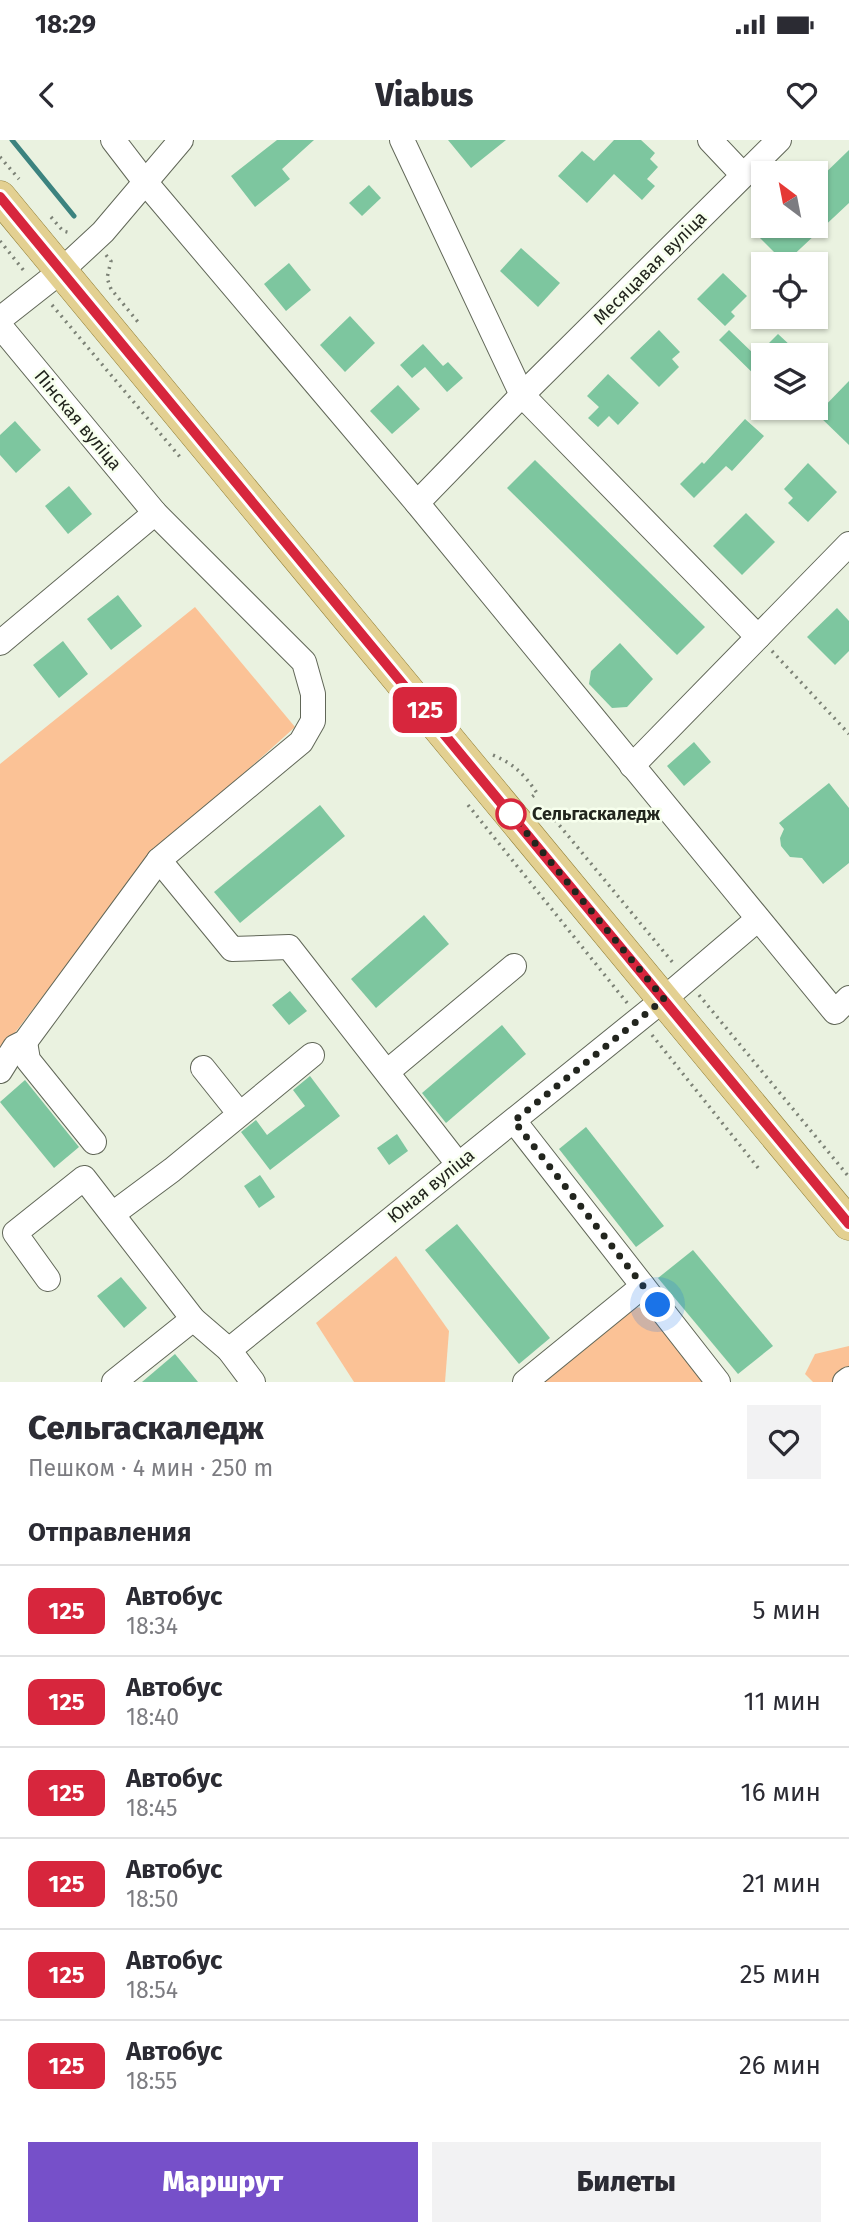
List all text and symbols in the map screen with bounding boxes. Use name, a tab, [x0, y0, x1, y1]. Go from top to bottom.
text: 18:29	[35, 9, 96, 40]
icon: back	[28, 76, 66, 114]
text: Viabus	[376, 76, 473, 114]
icon: heart	[783, 76, 821, 114]
north arrow	[751, 161, 828, 238]
map controls	[751, 161, 828, 420]
street label: Месяцавая вуліца	[589, 207, 711, 329]
button: locate	[751, 252, 828, 329]
button: layers	[751, 343, 828, 420]
street label: Пінская вуліца	[30, 365, 126, 475]
line badge: 125	[385, 687, 465, 733]
text: 125	[407, 696, 443, 724]
marker: Сельгаскаледж	[496, 799, 526, 829]
place label: Сельгаскаледж	[532, 803, 660, 825]
street label: Юная вуліца	[383, 1144, 479, 1228]
your location	[640, 1287, 675, 1322]
button: heart	[747, 1405, 821, 1479]
text: Сельгаскаледж	[28, 1408, 264, 1448]
text: Пешком · 4 мин · 250 m	[28, 1454, 273, 1482]
text: Отправления	[28, 1517, 191, 1548]
text: Автобус	[126, 1581, 223, 1612]
text: 5 мин	[753, 1595, 821, 1626]
text: 125	[48, 1597, 85, 1625]
text: 18:34	[126, 1612, 178, 1640]
text: Автобус	[126, 1672, 223, 1703]
text: 11 мин	[743, 1686, 821, 1717]
text: 125	[48, 1688, 85, 1716]
text: 18:40	[126, 1703, 179, 1731]
text: Автобус	[126, 1763, 223, 1794]
text: 16 мин	[741, 1777, 821, 1808]
text: 125	[48, 1779, 85, 1807]
text: 18:45	[126, 1794, 178, 1822]
text: Автобус	[126, 1854, 223, 1885]
text: 21 мин	[742, 1868, 821, 1899]
text: 125	[48, 1870, 85, 1898]
text: 18:50	[126, 1885, 179, 1913]
text: Автобус	[126, 1945, 223, 1976]
text: 25 мин	[740, 1959, 821, 1990]
text: 125	[48, 1961, 85, 1989]
text: 18:54	[126, 1976, 178, 2004]
text: Автобус	[126, 2036, 223, 2067]
text: 26 мин	[739, 2050, 821, 2081]
text: 125	[48, 2052, 85, 2080]
text: 18:55	[126, 2067, 177, 2095]
button: Маршрут	[28, 2142, 418, 2222]
button: Билеты	[432, 2142, 821, 2222]

